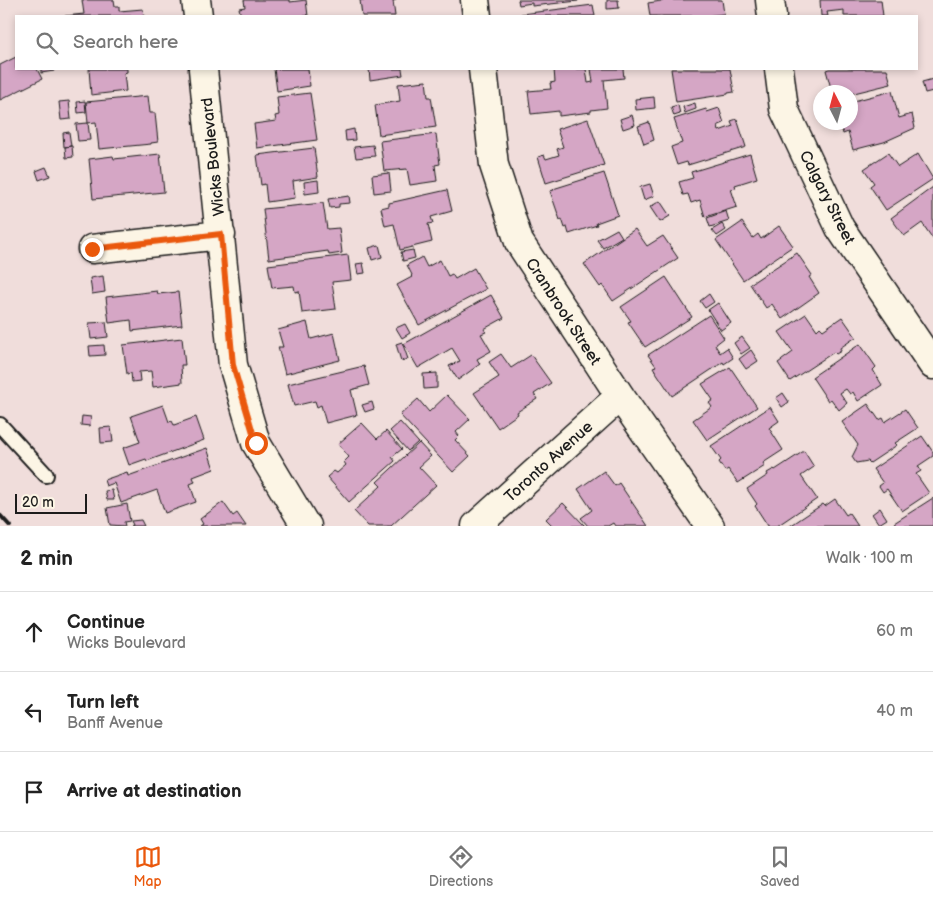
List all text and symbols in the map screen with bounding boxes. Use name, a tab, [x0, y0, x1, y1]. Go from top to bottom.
search box	[15, 15, 918, 70]
icon: search	[33, 29, 61, 57]
text: Search here	[73, 31, 178, 54]
north arrow	[813, 85, 858, 130]
street label: Wicks Boulevard	[198, 97, 229, 217]
street label: Calgary Street	[795, 148, 859, 248]
route end	[81, 238, 104, 261]
street label: Cranbrook Street	[521, 255, 604, 369]
street label: Toronto Avenue	[501, 417, 597, 507]
route start	[245, 432, 268, 455]
scale bar	[15, 491, 88, 514]
text: 20 m	[22, 494, 54, 511]
text: 2 min	[20, 546, 73, 571]
text: Walk · 100 m	[826, 549, 913, 568]
text: Continue	[67, 611, 145, 634]
icon: ahead	[20, 618, 48, 646]
text: 60 m	[876, 622, 913, 641]
text: Wicks Boulevard	[67, 634, 186, 653]
text: Turn left	[67, 691, 139, 714]
icon: left	[20, 698, 48, 726]
text: 40 m	[876, 702, 913, 721]
text: Banff Avenue	[67, 714, 163, 733]
icon: arrive	[20, 778, 48, 806]
text: Arrive at destination	[67, 780, 242, 803]
tab: Map	[134, 843, 162, 890]
tab: Directions	[429, 843, 493, 890]
tab: Saved	[760, 843, 799, 890]

